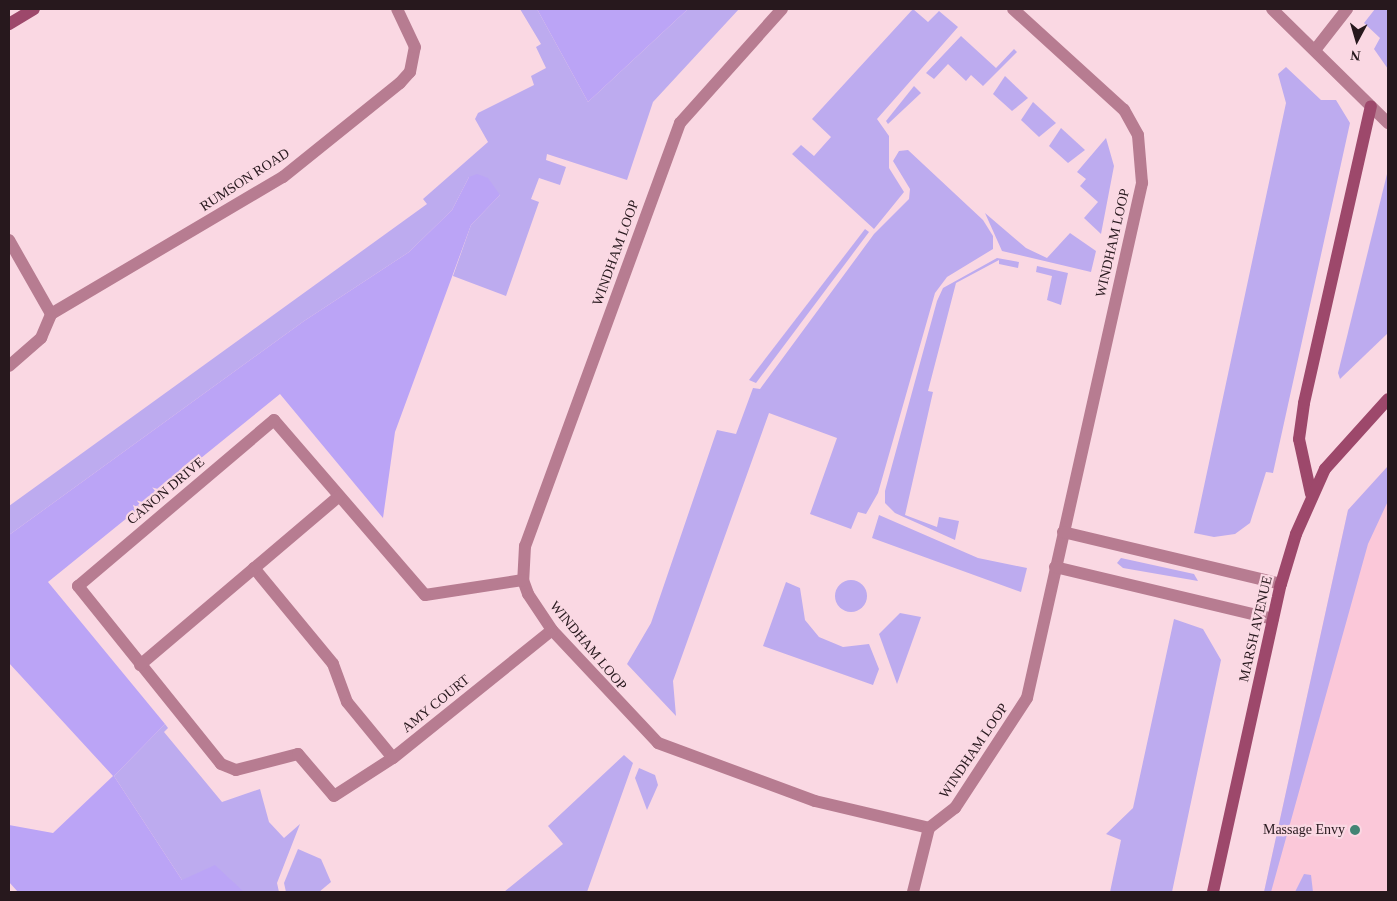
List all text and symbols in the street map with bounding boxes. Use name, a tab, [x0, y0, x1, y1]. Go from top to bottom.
north arrow	[1332, 15, 1382, 65]
text: N	[1350, 47, 1361, 63]
street label: RUMSON ROAD	[197, 145, 293, 215]
street label: WINDHAM LOOP	[1092, 187, 1134, 299]
street label: WINDHAM LOOP	[589, 198, 643, 308]
street label: CANON DRIVE	[124, 454, 208, 528]
street label: MARSH AVENUE	[1236, 574, 1276, 684]
street label: WINDHAM LOOP	[546, 598, 630, 694]
street label: AMY COURT	[399, 671, 473, 737]
street label: WINDHAM LOOP	[936, 700, 1012, 802]
place label: Massage Envy	[1263, 822, 1345, 838]
marker: Massage Envy	[1349, 824, 1361, 836]

